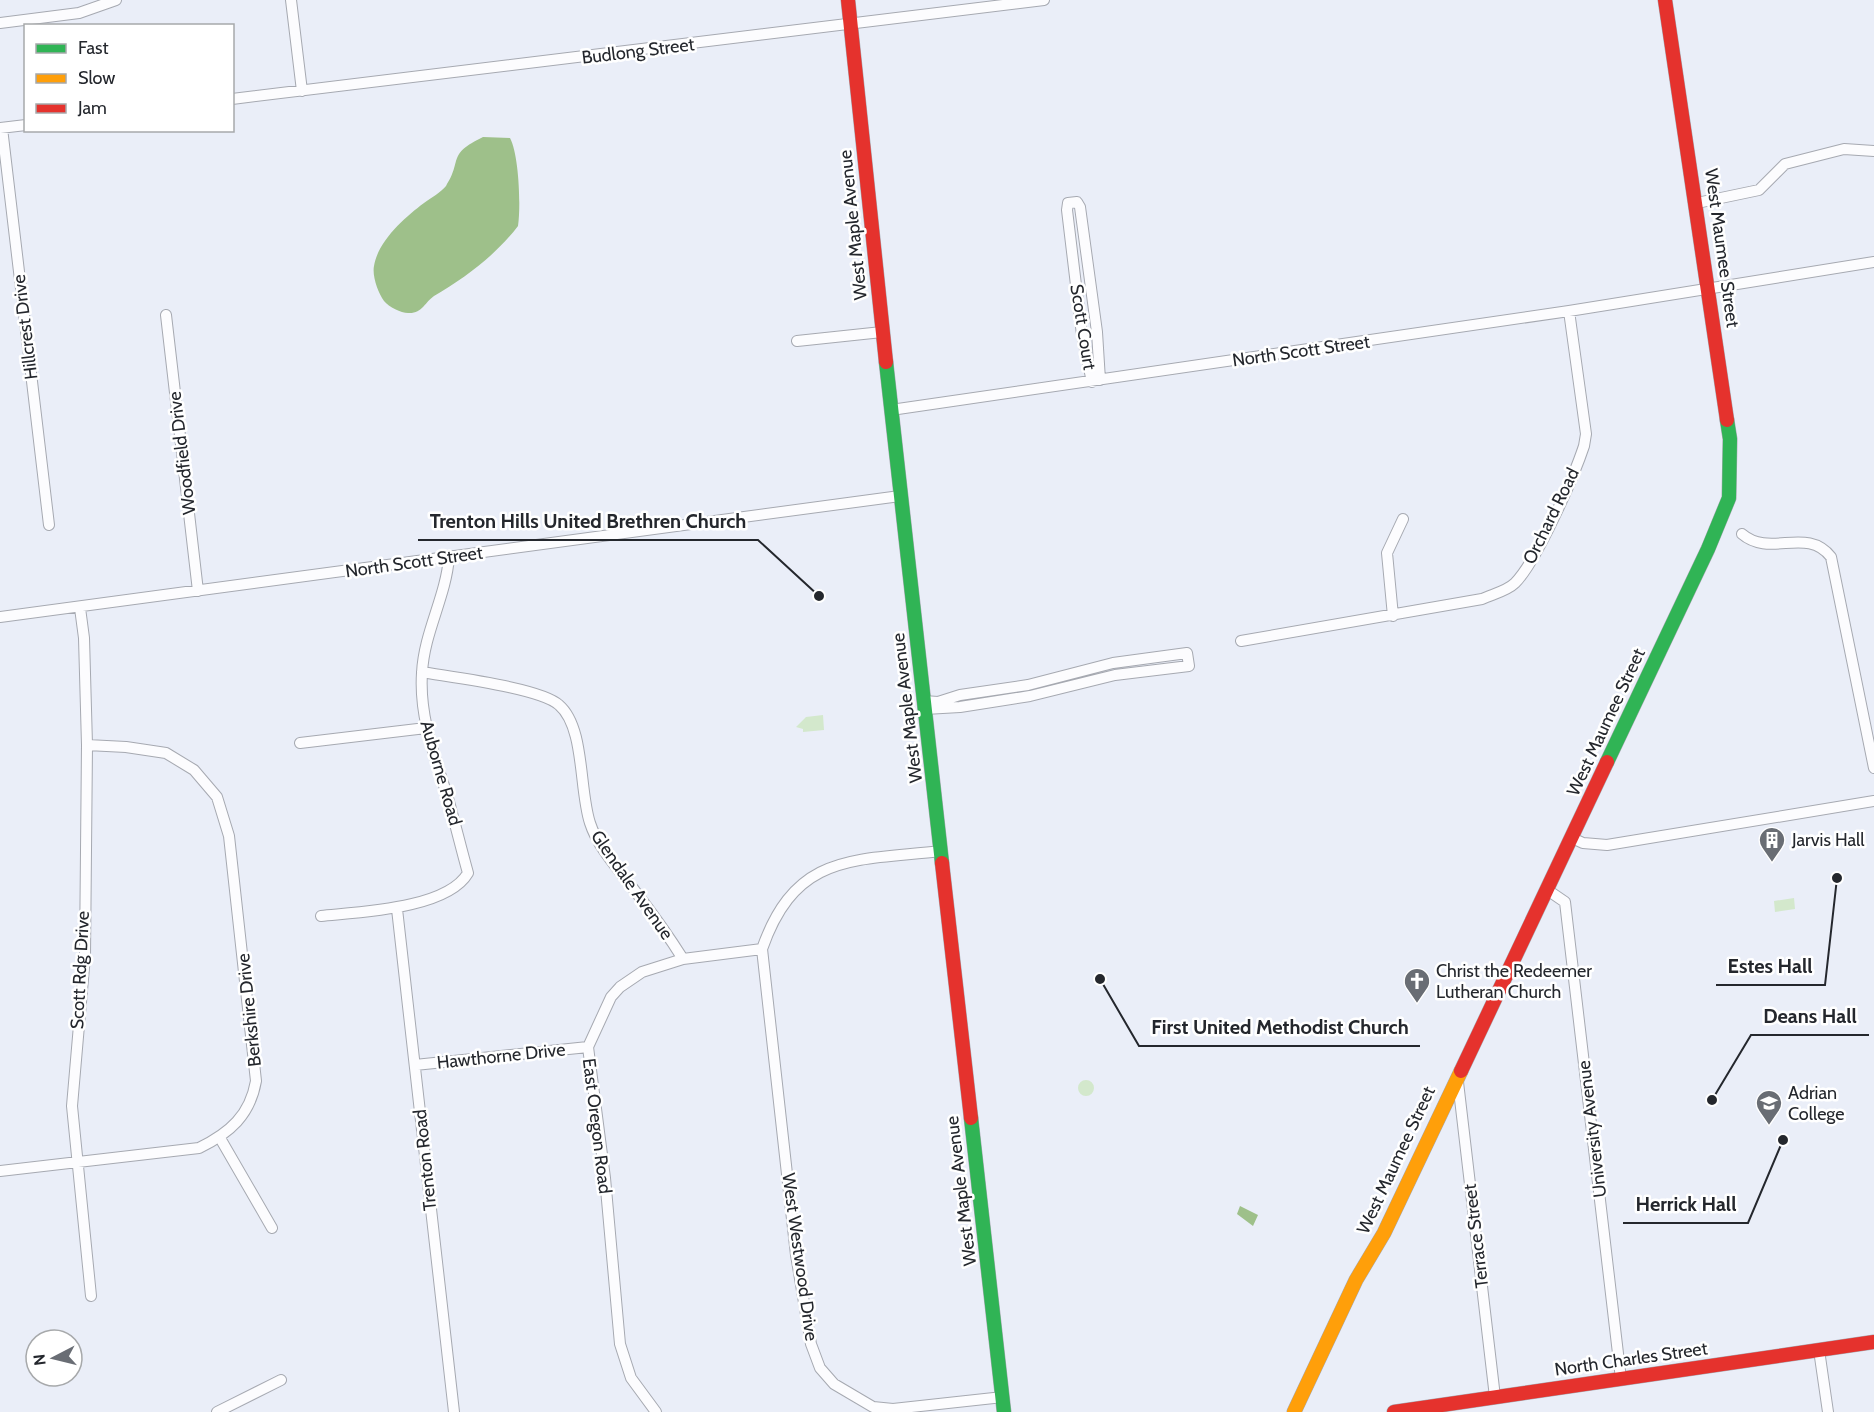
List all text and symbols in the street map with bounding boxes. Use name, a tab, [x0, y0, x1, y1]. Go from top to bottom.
legend	[24, 24, 234, 132]
street label: Budlong Street	[580, 33, 696, 69]
text: Fast	[78, 37, 109, 59]
text: Slow	[78, 67, 115, 89]
text: Jam	[77, 97, 107, 119]
street label: West Maple Avenue	[834, 149, 872, 301]
street label: West Maumee Street	[1700, 167, 1744, 329]
street label: Hillcrest Drive	[8, 273, 42, 381]
street label: Scott Court	[1065, 283, 1101, 371]
street label: North Scott Street	[1231, 330, 1371, 372]
street label: Woodfield Drive	[164, 390, 200, 516]
street label: Orchard Road	[1518, 464, 1584, 568]
callout: Trenton Hills United Brethren Church	[418, 502, 758, 540]
text: Trenton Hills United Brethren Church	[430, 509, 746, 533]
street label: North Scott Street	[344, 541, 484, 583]
street label: West Maple Avenue	[887, 632, 927, 784]
street label: West Maumee Street	[1562, 645, 1650, 799]
street label: Auborne Road	[416, 718, 466, 828]
building icon: Jarvis Hall	[1757, 825, 1787, 863]
street label: Glendale Avenue	[586, 826, 678, 944]
place label: Jarvis Hall	[1791, 829, 1865, 851]
street label: Scott Rdg Drive	[66, 910, 94, 1030]
callout: Estes Hall	[1716, 947, 1825, 985]
street label: Berkshire Drive	[232, 952, 266, 1068]
text: Estes Hall	[1728, 954, 1812, 978]
place label: Christ the Redeemer Lutheran Church	[1436, 960, 1592, 1003]
church icon: Christ the Redeemer Lutheran Church	[1402, 966, 1432, 1004]
callout: Deans Hall	[1751, 997, 1869, 1035]
text: Deans Hall	[1763, 1004, 1857, 1028]
callout: First United Methodist Church	[1139, 1008, 1420, 1046]
text: First United Methodist Church	[1151, 1015, 1409, 1039]
street label: Hawthorne Drive	[436, 1038, 566, 1074]
street label: East Oregon Road	[578, 1057, 616, 1195]
street label: University Avenue	[1573, 1059, 1611, 1199]
place label: Adrian College	[1788, 1082, 1845, 1125]
street label: West Maumee Street	[1352, 1083, 1440, 1237]
school or university icon: Adrian College	[1754, 1088, 1784, 1126]
street label: Trenton Road	[409, 1108, 441, 1212]
street label: West Maple Avenue	[941, 1115, 981, 1267]
street label: West Westwood Drive	[777, 1172, 823, 1342]
street label: Terrace Street	[1459, 1183, 1493, 1289]
callout: Herrick Hall	[1623, 1185, 1748, 1223]
text: Herrick Hall	[1636, 1192, 1736, 1216]
north arrow	[24, 1328, 84, 1388]
street label: North Charles Street	[1553, 1337, 1709, 1381]
text: N	[29, 1353, 50, 1367]

